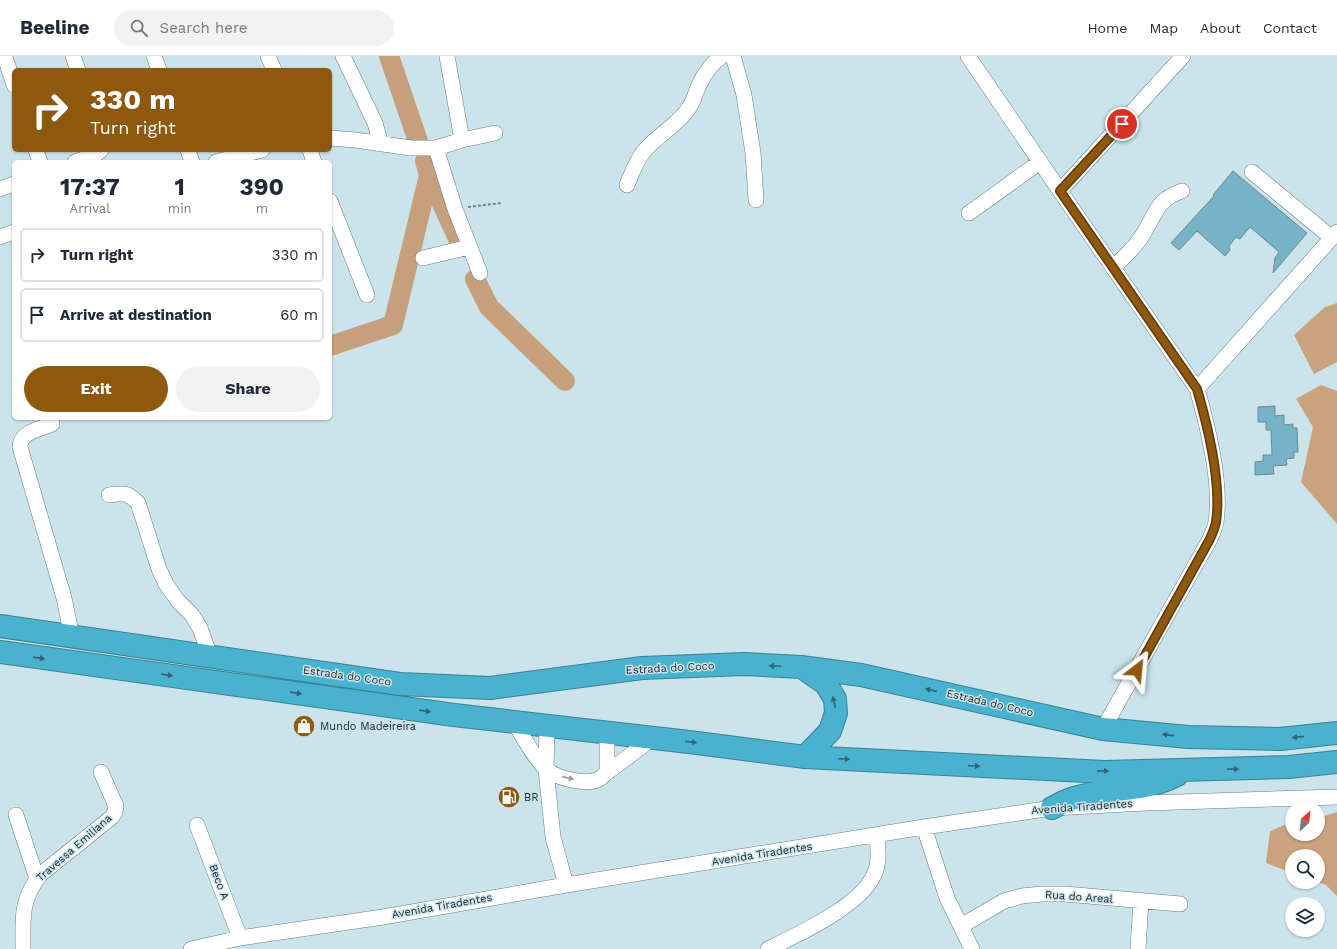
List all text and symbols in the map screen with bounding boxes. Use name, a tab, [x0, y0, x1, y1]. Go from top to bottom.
search box	[114, 10, 394, 46]
text: Beeline	[20, 16, 90, 39]
icon: search	[128, 17, 150, 39]
text: Search here	[160, 19, 247, 37]
text: Home	[1087, 20, 1127, 36]
text: Map	[1149, 20, 1178, 36]
text: About	[1200, 20, 1241, 36]
text: Contact	[1263, 20, 1317, 36]
text: 330 m	[90, 83, 176, 116]
icon: right	[24, 84, 76, 136]
pin	[1105, 107, 1139, 141]
icon: arrive	[1111, 113, 1133, 135]
text: Turn right	[90, 117, 176, 138]
text: 17:37	[60, 173, 120, 201]
text: 1	[175, 173, 185, 201]
text: 390	[240, 173, 284, 201]
text: Arrival	[70, 201, 110, 216]
text: min	[168, 201, 192, 216]
text: m	[256, 201, 268, 216]
icon: right	[26, 244, 48, 266]
text: Turn right	[60, 246, 133, 264]
text: 330 m	[272, 246, 318, 264]
icon: arrive	[26, 304, 48, 326]
text: Arrive at destination	[60, 306, 212, 324]
text: 60 m	[280, 306, 318, 324]
button: Exit	[24, 366, 168, 412]
button: Share	[176, 366, 320, 412]
position arrow	[1116, 649, 1158, 691]
one-way arrow	[33, 655, 45, 661]
street label: Estrada do Coco	[625, 659, 715, 677]
one-way arrow	[769, 662, 781, 669]
street label: Estrada do Coco	[302, 663, 392, 689]
one-way arrow	[161, 672, 173, 678]
one-way arrow	[925, 687, 937, 693]
street label: Estrada do Coco	[945, 687, 1035, 719]
one-way arrow	[290, 690, 302, 696]
one-way arrow	[831, 695, 837, 708]
one-way arrow	[419, 708, 431, 714]
shop icon: Mundo Madeireira	[291, 713, 317, 739]
place label: Mundo Madeireira	[320, 720, 416, 733]
one-way arrow	[1162, 732, 1174, 739]
one-way arrow	[1292, 734, 1304, 740]
one-way arrow	[685, 739, 697, 745]
one-way arrow	[838, 756, 851, 762]
one-way arrow	[968, 762, 980, 769]
one-way arrow	[1227, 766, 1240, 772]
one-way arrow	[1097, 768, 1109, 775]
one-way arrow	[561, 776, 574, 782]
fuel station icon: BR	[496, 784, 522, 810]
place label: BR	[524, 791, 539, 804]
street label: Avenida Tiradentes	[1031, 797, 1133, 817]
north arrow	[1285, 801, 1325, 841]
map controls	[1285, 801, 1325, 937]
street label: Travessa Emiliana	[34, 812, 114, 884]
street label: Avenida Tiradentes	[711, 840, 813, 868]
button: search	[1285, 849, 1325, 889]
street label: Beco A	[206, 862, 232, 902]
street label: Rua do Areal	[1045, 888, 1114, 906]
street label: Avenida Tiradentes	[391, 891, 493, 921]
button: layers	[1285, 897, 1325, 937]

